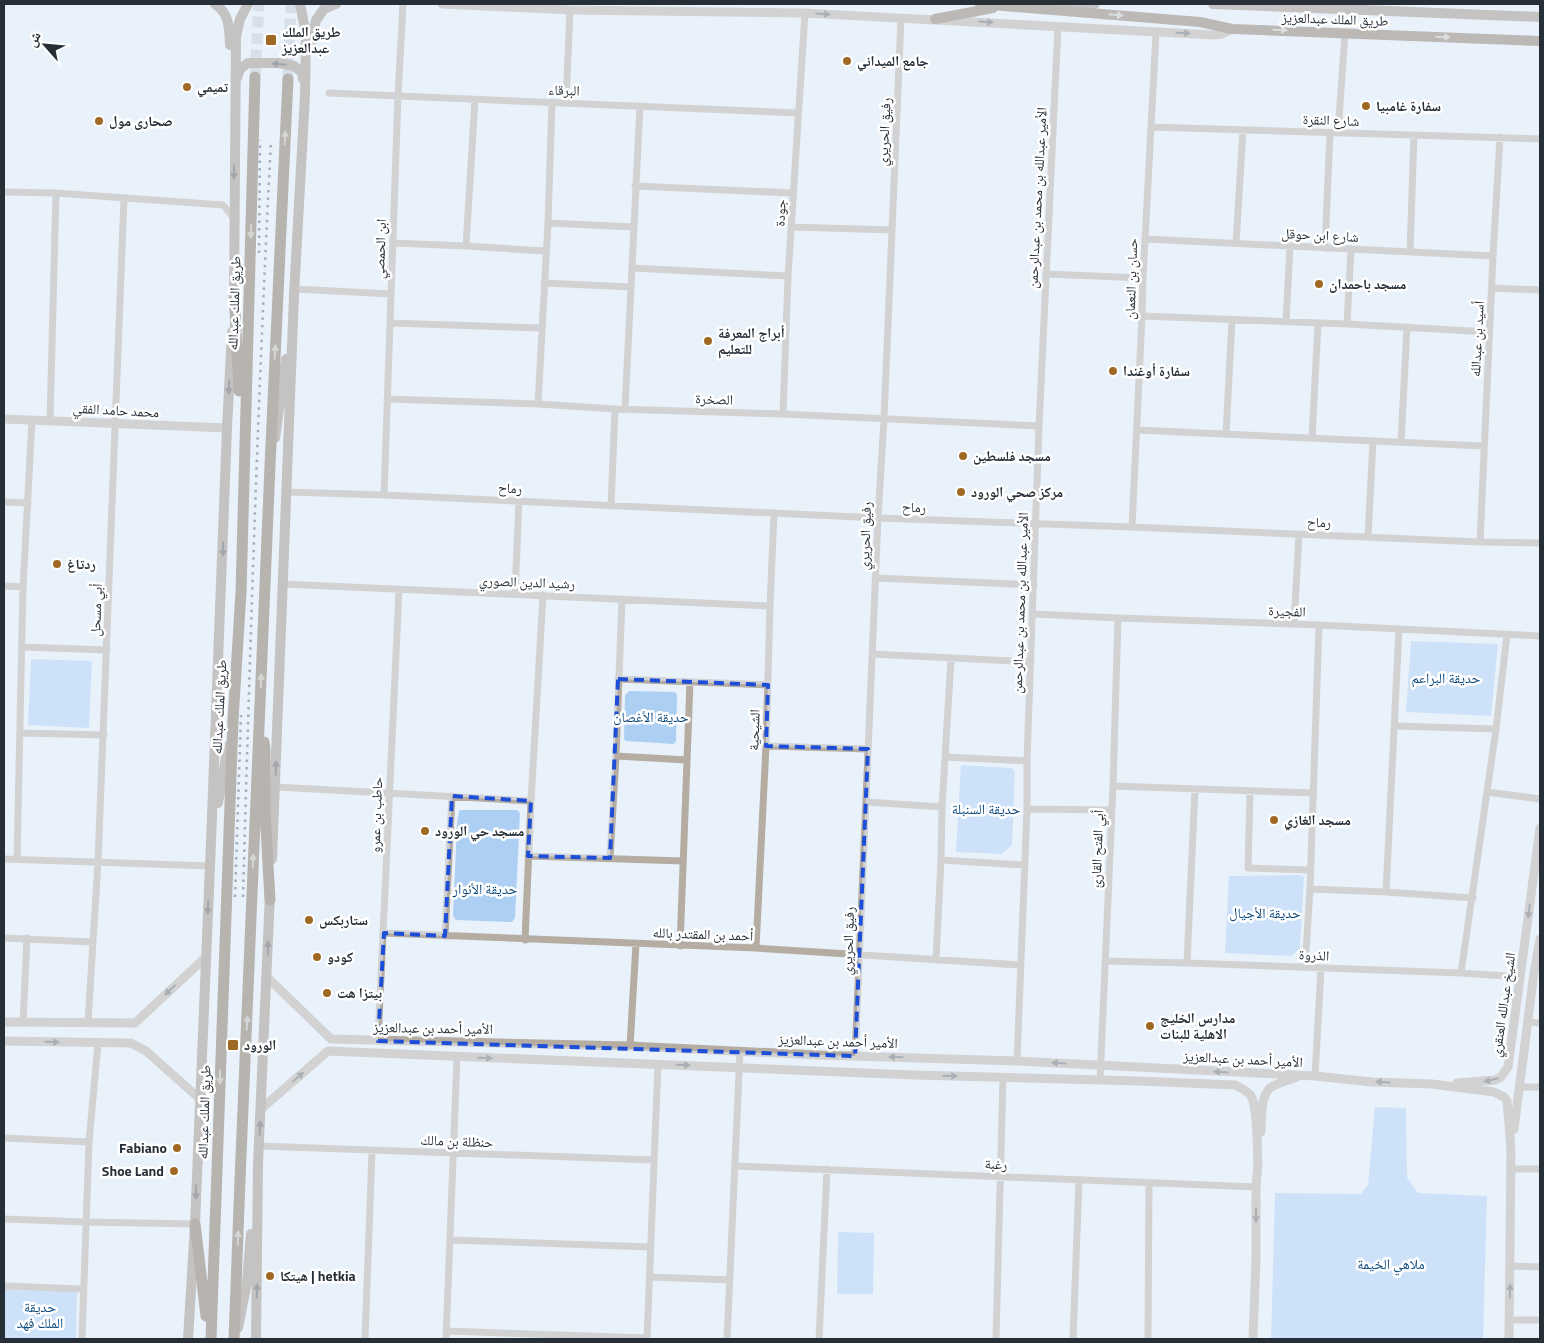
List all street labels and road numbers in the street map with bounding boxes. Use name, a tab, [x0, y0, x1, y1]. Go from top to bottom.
street label: طريق الملك عبدالعزيز	[1280, 6, 1389, 31]
street label: البرقاء	[548, 78, 580, 101]
street label: رفيق الحريري	[871, 97, 897, 167]
street label: الأمير عبدالله بن محمد بن عبدالرحمن	[1021, 107, 1052, 289]
street label: شارع النقرة	[1302, 108, 1360, 131]
street label: جودة	[769, 199, 790, 227]
street label: ابن الحمصي	[368, 218, 393, 280]
street label: شارع ابن حوقل	[1281, 222, 1359, 247]
street label: حسان بن النعمان	[1119, 238, 1142, 320]
street label: طريق الملك عبدالله	[221, 255, 246, 351]
street label: أسيد بن عبدالله	[1464, 300, 1489, 378]
street label: الصخرة	[695, 387, 733, 410]
street label: محمد حامد الفقي	[72, 397, 160, 424]
street label: رماح	[497, 476, 523, 499]
street label: رماح	[902, 496, 926, 517]
street label: رفيق الحريري	[853, 501, 878, 571]
street label: رماح	[1307, 511, 1331, 532]
street label: الأمير عبدالله بن محمد بن عبدالرحمن	[1006, 512, 1033, 694]
street label: رشيد الدين الصوري	[479, 569, 575, 595]
street label: أبي مسحل	[84, 583, 108, 637]
street label: الفجيرة	[1268, 599, 1306, 622]
street label: طريق الملك عبدالله	[206, 659, 231, 755]
street label: الشيحية	[742, 709, 765, 751]
street label: حاطب بن عمرو	[364, 776, 387, 854]
street label: أبي الفتح القارئ	[1085, 809, 1110, 889]
street label: رفيق الحريري	[836, 906, 861, 976]
street label: أحمد بن المقتدر بالله	[652, 921, 754, 946]
street label: الذروة	[1298, 943, 1330, 966]
street label: الشيخ عبدالله العنقري	[1485, 951, 1522, 1059]
street label: الأمير أحمد بن عبدالعزيز	[372, 1016, 493, 1039]
street label: الأمير أحمد بن عبدالعزيز	[777, 1028, 898, 1053]
street label: الأمير أحمد بن عبدالعزيز	[1182, 1045, 1303, 1072]
street label: طريق الملك عبدالله	[191, 1064, 216, 1160]
street label: حنظلة بن مالك	[420, 1129, 494, 1152]
street label: رغبة	[984, 1153, 1008, 1174]

